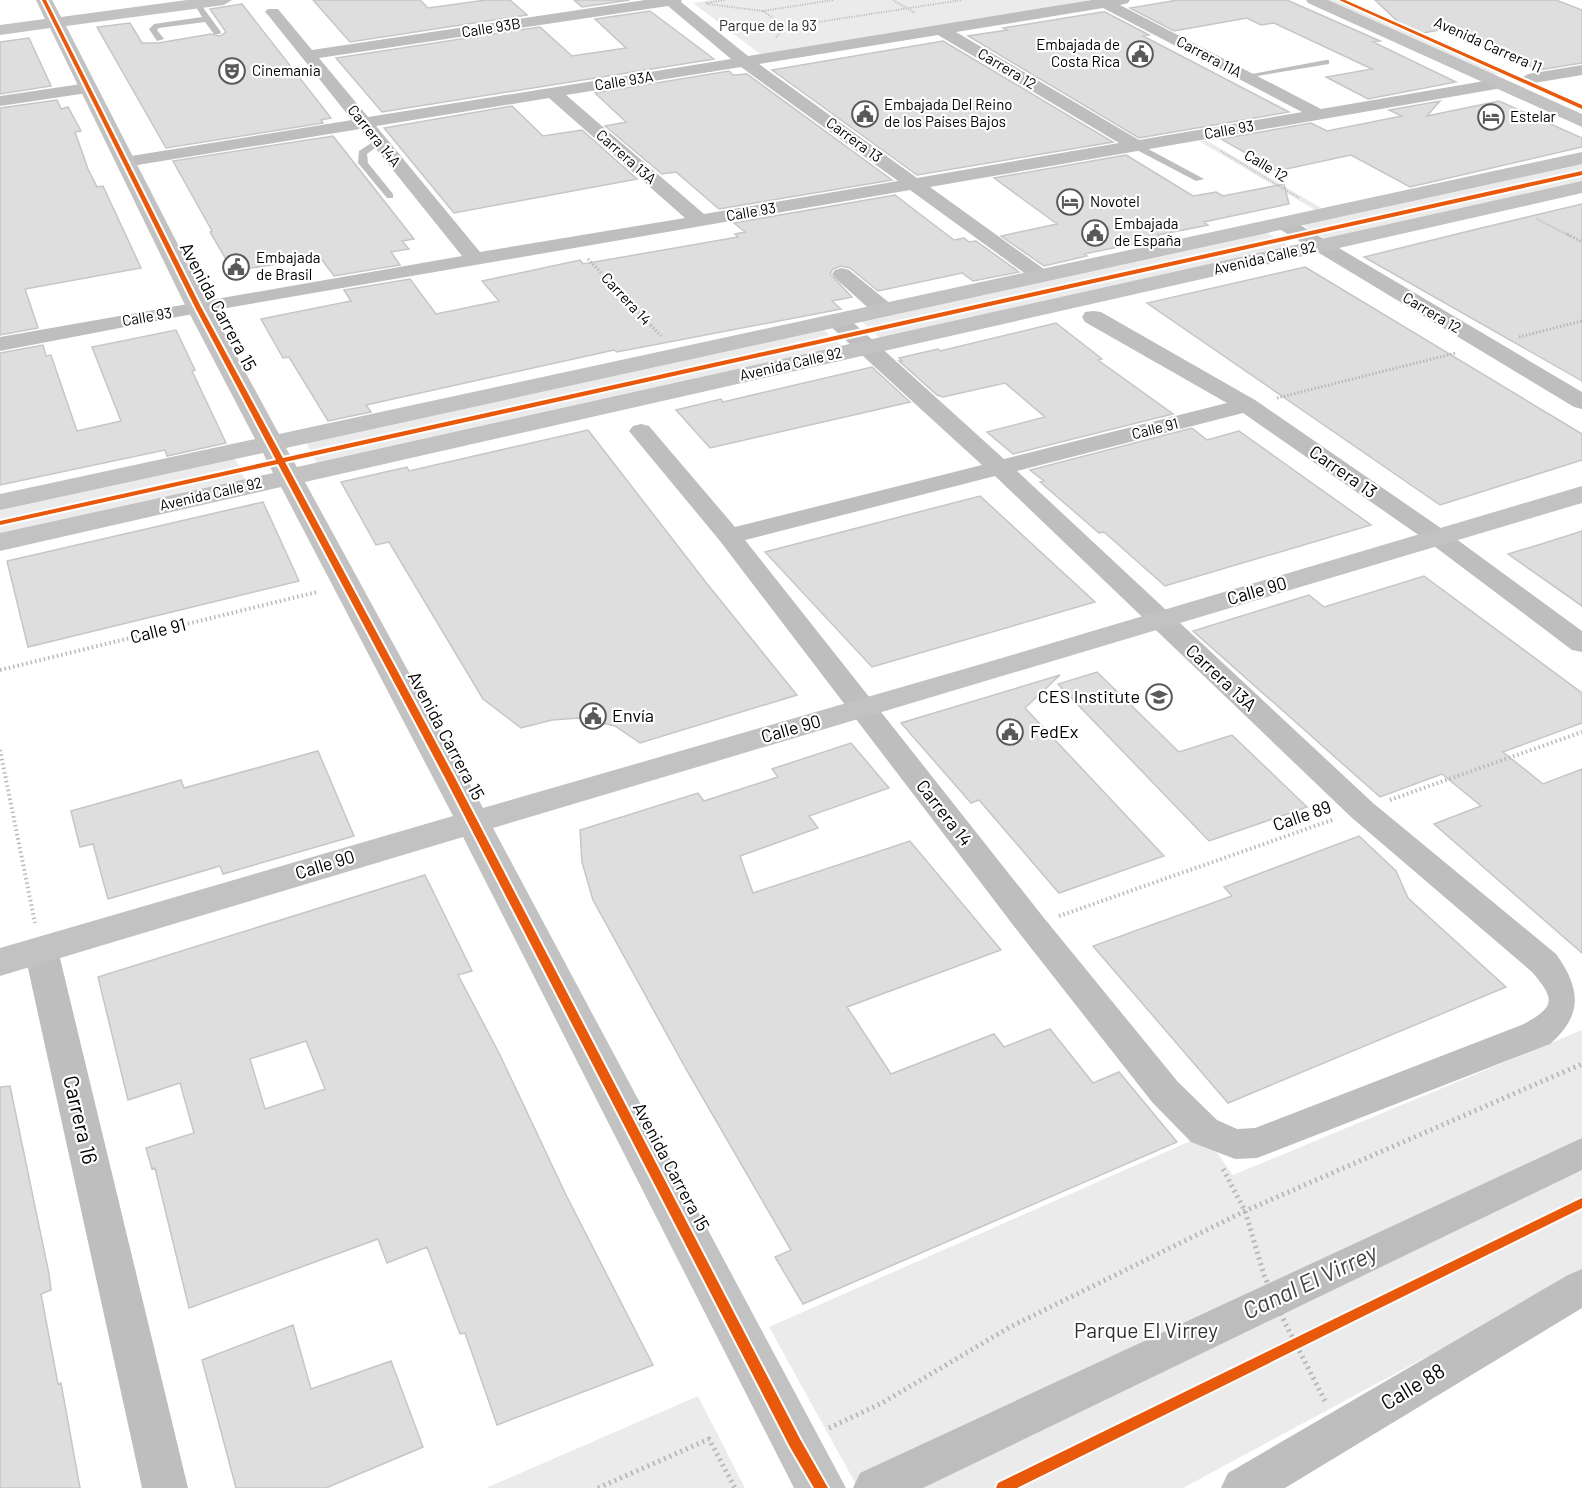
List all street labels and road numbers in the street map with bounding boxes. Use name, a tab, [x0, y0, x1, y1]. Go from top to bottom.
street label: Avenida Carrera 11	[1432, 12, 1545, 76]
street label: Calle 93B	[460, 13, 522, 41]
street label: Carrera 11A	[1174, 31, 1245, 81]
street label: Carrera 12	[975, 44, 1040, 93]
street label: Calle 93A	[593, 66, 654, 94]
street label: Carrera 14A	[344, 101, 405, 170]
street label: Carrera 13	[823, 113, 886, 165]
street label: Calle 93	[1203, 116, 1255, 142]
street label: Carrera 13A	[593, 125, 660, 187]
street label: Calle 12	[1241, 145, 1292, 185]
street label: Calle 93	[725, 198, 777, 224]
street label: Avenida Calle 92	[1212, 236, 1318, 278]
street label: Avenida Carrera 15	[176, 238, 262, 375]
street label: Carrera 14	[598, 268, 656, 328]
street label: Carrera 12	[1400, 288, 1465, 337]
street label: Calle 93	[121, 303, 173, 329]
street label: Avenida Calle 92	[738, 342, 844, 384]
street label: Calle 91	[1130, 414, 1180, 442]
street label: Carrera 13	[1306, 440, 1382, 502]
street label: Avenida Calle 92	[158, 472, 264, 514]
street label: Calle 90	[1224, 571, 1289, 609]
street label: Calle 91	[128, 612, 188, 648]
street label: Carrera 13A	[1182, 639, 1262, 716]
street label: Avenida Carrera 15	[404, 667, 490, 804]
street label: Calle 90	[758, 709, 823, 747]
street label: Carrera 14	[912, 775, 978, 850]
street label: Calle 89	[1270, 795, 1334, 835]
street label: Calle 90	[292, 845, 357, 883]
street label: Carrera 16	[59, 1073, 104, 1167]
street label: Avenida Carrera 15	[629, 1098, 715, 1235]
street label: Calle 88	[1376, 1357, 1449, 1415]

